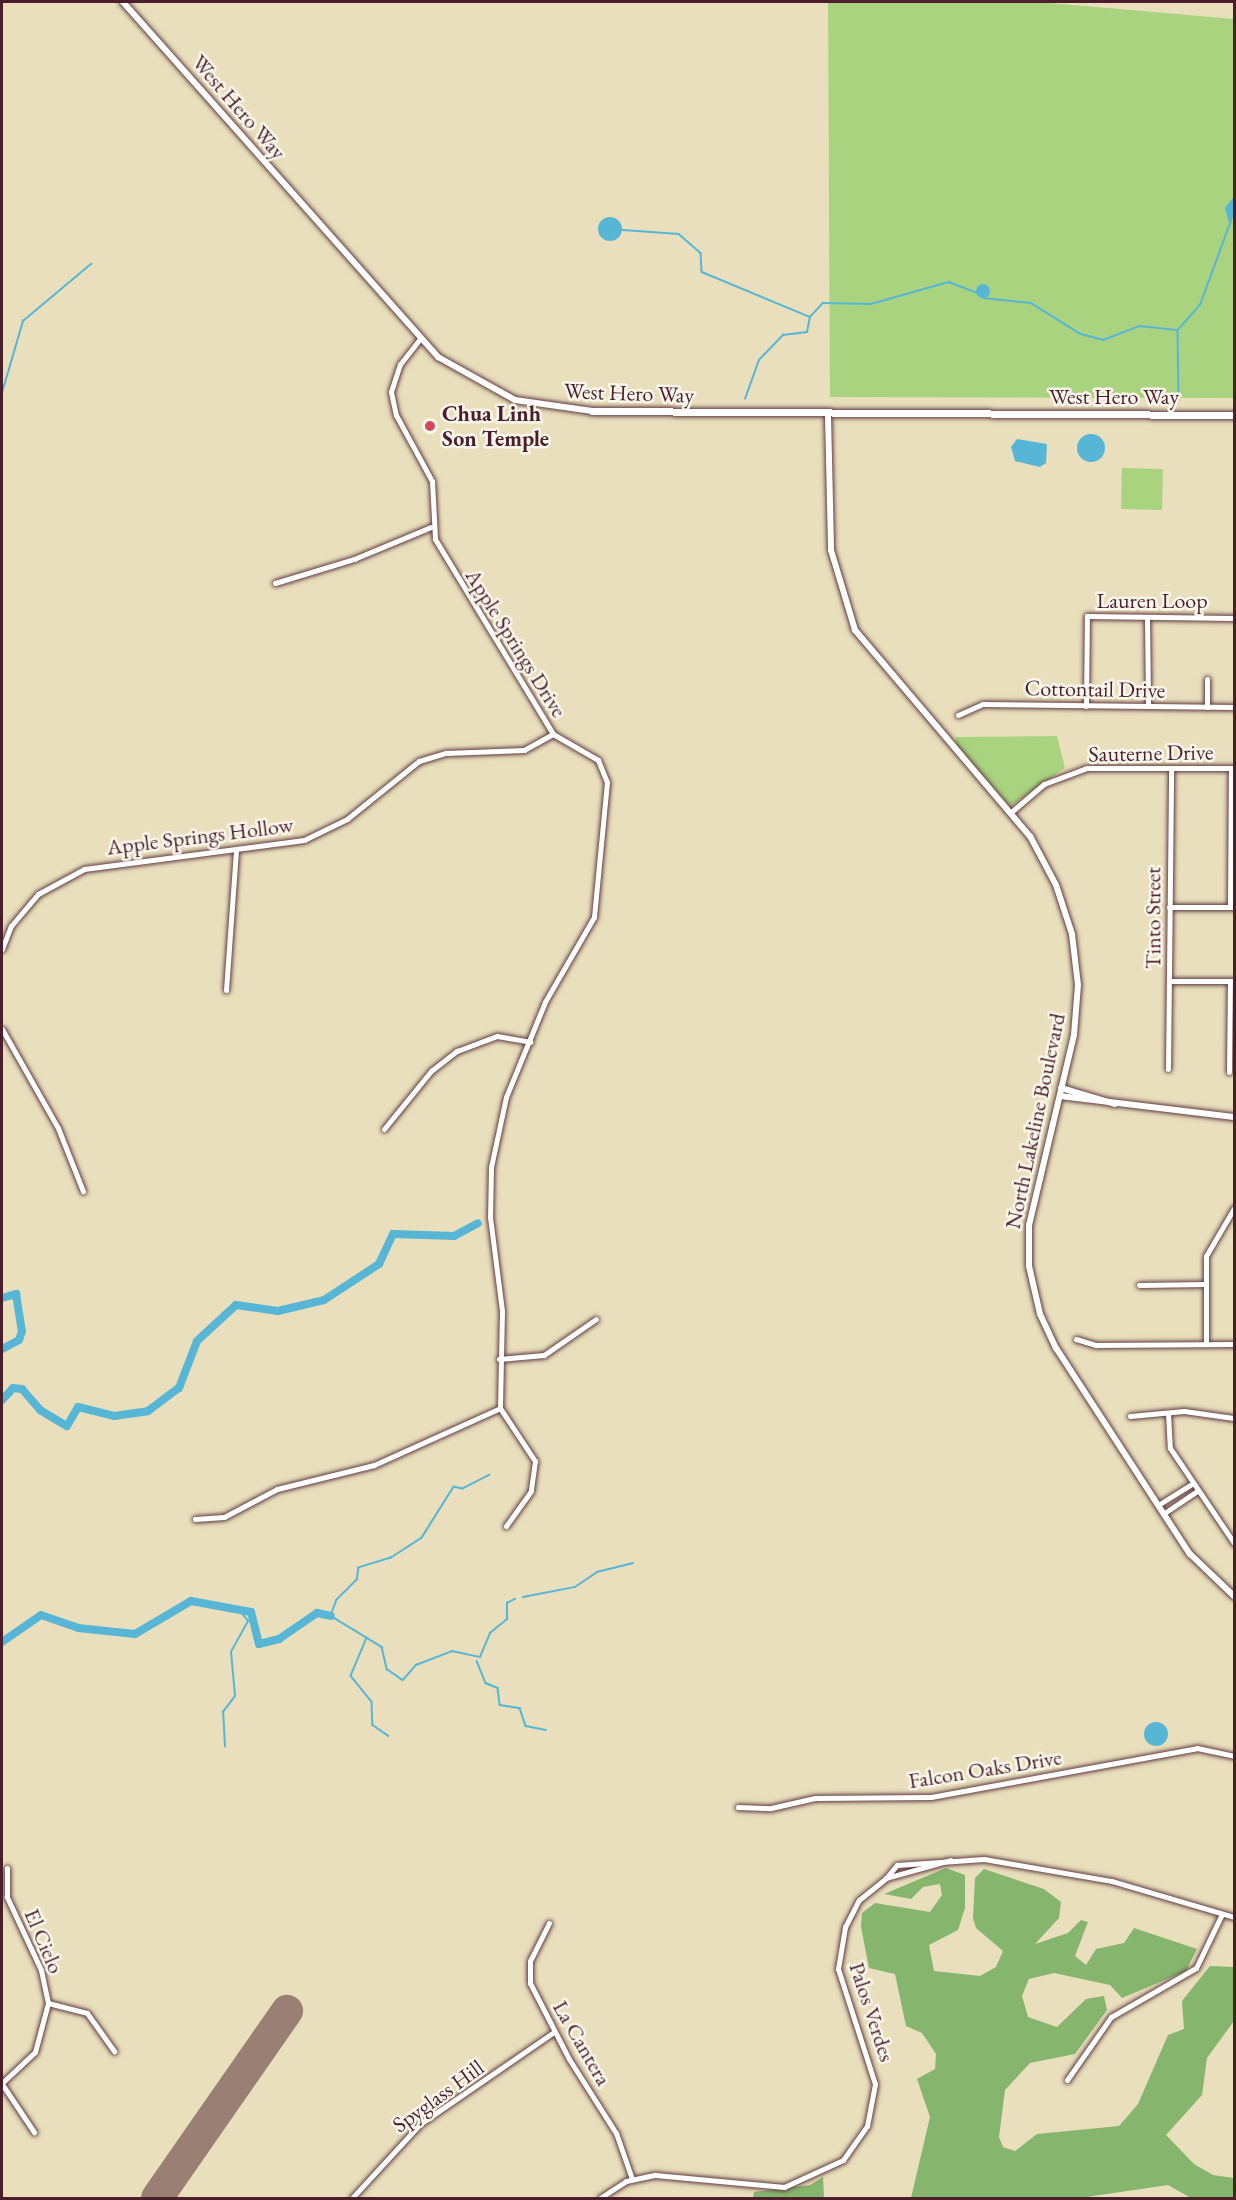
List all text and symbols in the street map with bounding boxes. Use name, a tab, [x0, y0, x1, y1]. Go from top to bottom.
street label: West Hero Way	[186, 49, 292, 165]
street label: West Hero Way	[564, 378, 694, 408]
street label: West Hero Way	[1049, 384, 1179, 410]
place label: Chua Linh Son Temple	[442, 400, 549, 452]
marker: Chua Linh Son Temple	[423, 419, 437, 433]
street label: Apple Springs Drive	[460, 564, 572, 722]
street label: Lauren Loop	[1096, 588, 1208, 614]
street label: Cottontail Drive	[1024, 675, 1166, 703]
street label: Sauterne Drive	[1088, 739, 1214, 767]
street label: Apple Springs Hollow	[105, 811, 295, 861]
street label: Tinto Street	[1140, 867, 1166, 969]
street label: North Lakeline Boulevard	[999, 1011, 1071, 1231]
street label: Falcon Oaks Drive	[907, 1744, 1063, 1794]
street label: El Cielo	[19, 1905, 69, 1977]
street label: Palos Verdes	[844, 1959, 900, 2065]
street label: La Cantera	[547, 1996, 617, 2090]
street label: Spyglass Hill	[387, 2054, 489, 2138]

